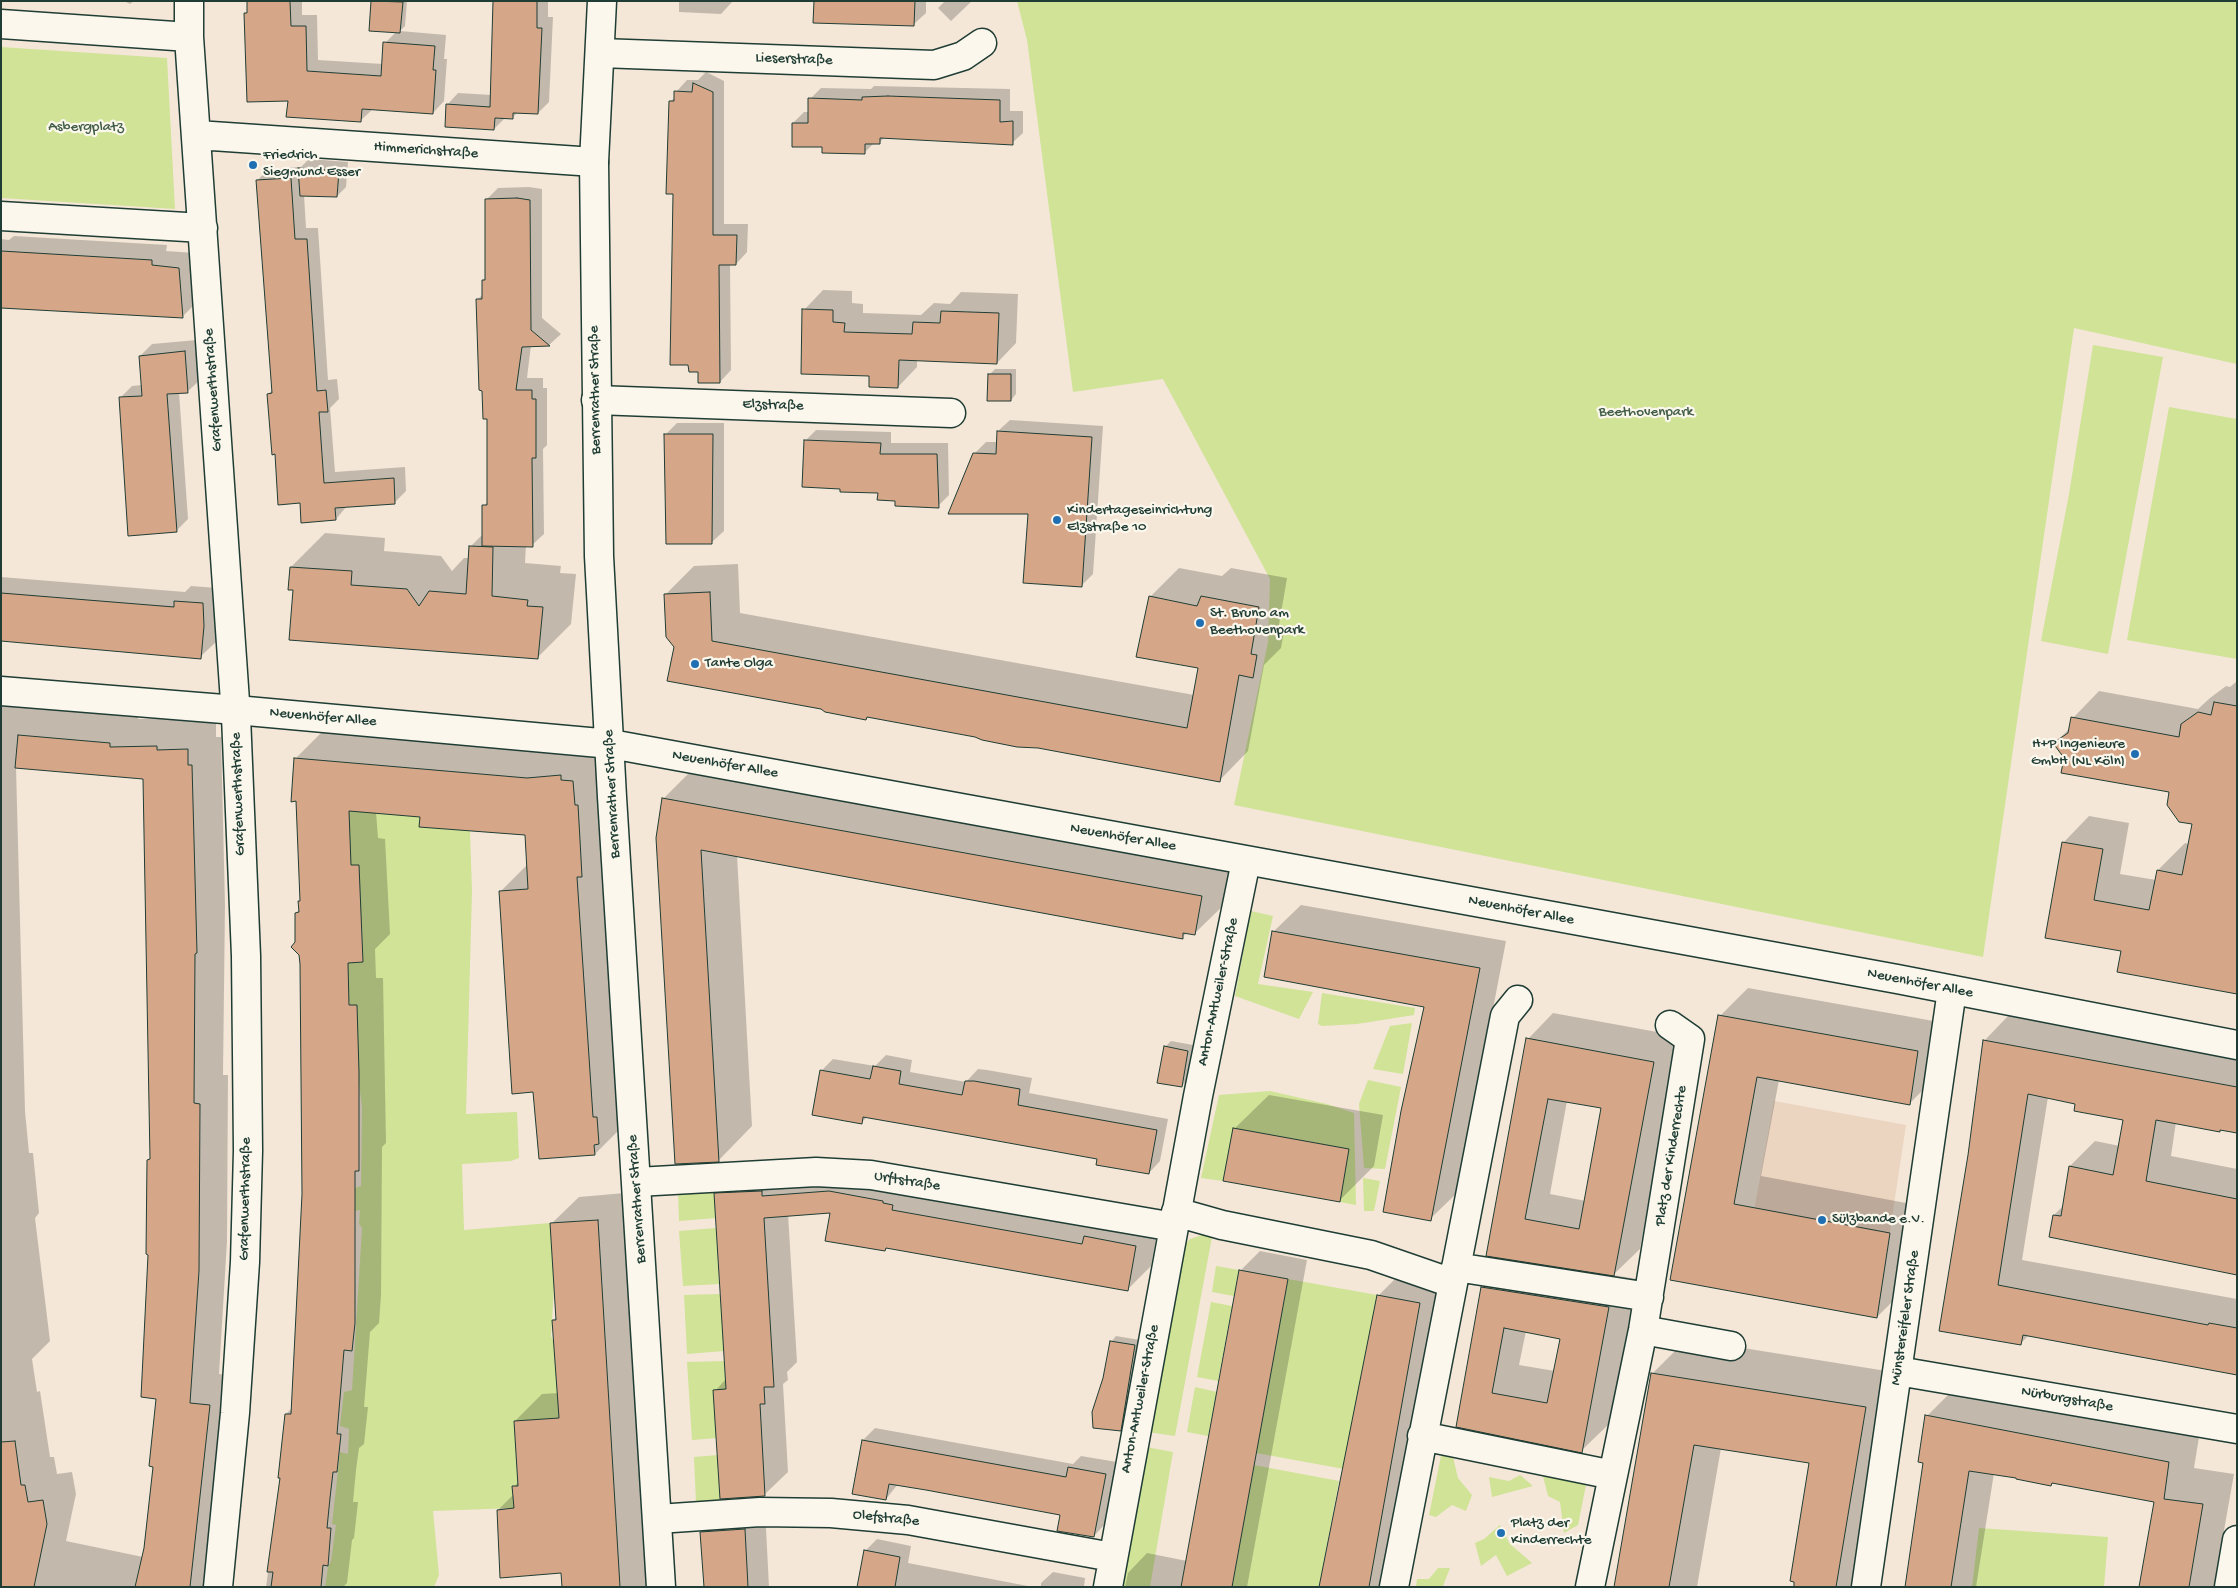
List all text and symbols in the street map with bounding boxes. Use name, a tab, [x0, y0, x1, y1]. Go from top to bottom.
street label: Lieserstraße	[755, 50, 833, 70]
park label: Asbergplatz	[48, 119, 124, 137]
street label: Himmerichstraße	[373, 138, 479, 164]
place label: Friedrich Siegmund Esser	[263, 147, 360, 182]
marker: Friedrich Siegmund Esser	[247, 159, 259, 171]
street label: Berrenrather Straße	[586, 325, 606, 455]
street label: Grafenwerthstraße	[201, 328, 227, 452]
street label: Elzstraße	[742, 396, 804, 416]
park label: Beethovenpark	[1599, 404, 1693, 422]
place label: Kindertageseinrichtung Elzstraße 10	[1067, 502, 1212, 537]
marker: Kindertageseinrichtung Elzstraße 10	[1051, 514, 1063, 526]
place label: St. Bruno am Beethovenpark	[1210, 605, 1304, 640]
marker: St. Bruno am Beethovenpark	[1194, 617, 1206, 629]
place label: Tante Olga	[705, 655, 773, 673]
marker: Tante Olga	[689, 658, 701, 670]
street label: Neuenhöfer Allee	[269, 704, 377, 732]
street label: Berrenrather Straße	[601, 729, 625, 859]
street label: Grafenwerthstraße	[228, 732, 250, 856]
place label: H+P Ingenieure GmbH (NL Köln)	[2031, 736, 2125, 771]
street label: Neuenhöfer Allee	[671, 747, 779, 783]
marker: H+P Ingenieure GmbH (NL Köln)	[2129, 748, 2141, 760]
street label: Neuenhöfer Allee	[1069, 820, 1177, 856]
street label: Neuenhöfer Allee	[1467, 892, 1575, 930]
street label: Anton-Antweiler-Straße	[1194, 916, 1244, 1068]
street label: Neuenhöfer Allee	[1866, 965, 1974, 1003]
street label: Platz der Kinderrechte	[1652, 1084, 1692, 1228]
street label: Berrenrather Straße	[625, 1134, 651, 1264]
street label: Grafenwerthstraße	[236, 1137, 256, 1261]
street label: Urftstraße	[873, 1168, 941, 1196]
place label: Sülzbande e.V.	[1832, 1211, 1925, 1229]
marker: Sülzbande e.V.	[1816, 1214, 1828, 1226]
street label: Münstereifeler Straße	[1888, 1249, 1924, 1387]
street label: Anton-Antweiler-Straße	[1118, 1323, 1164, 1475]
street label: Nürburgstraße	[2020, 1383, 2114, 1417]
street label: Olefstraße	[852, 1507, 920, 1531]
place label: Platz der Kinderrechte	[1511, 1515, 1592, 1550]
marker: Platz der Kinderrechte	[1495, 1527, 1507, 1539]

